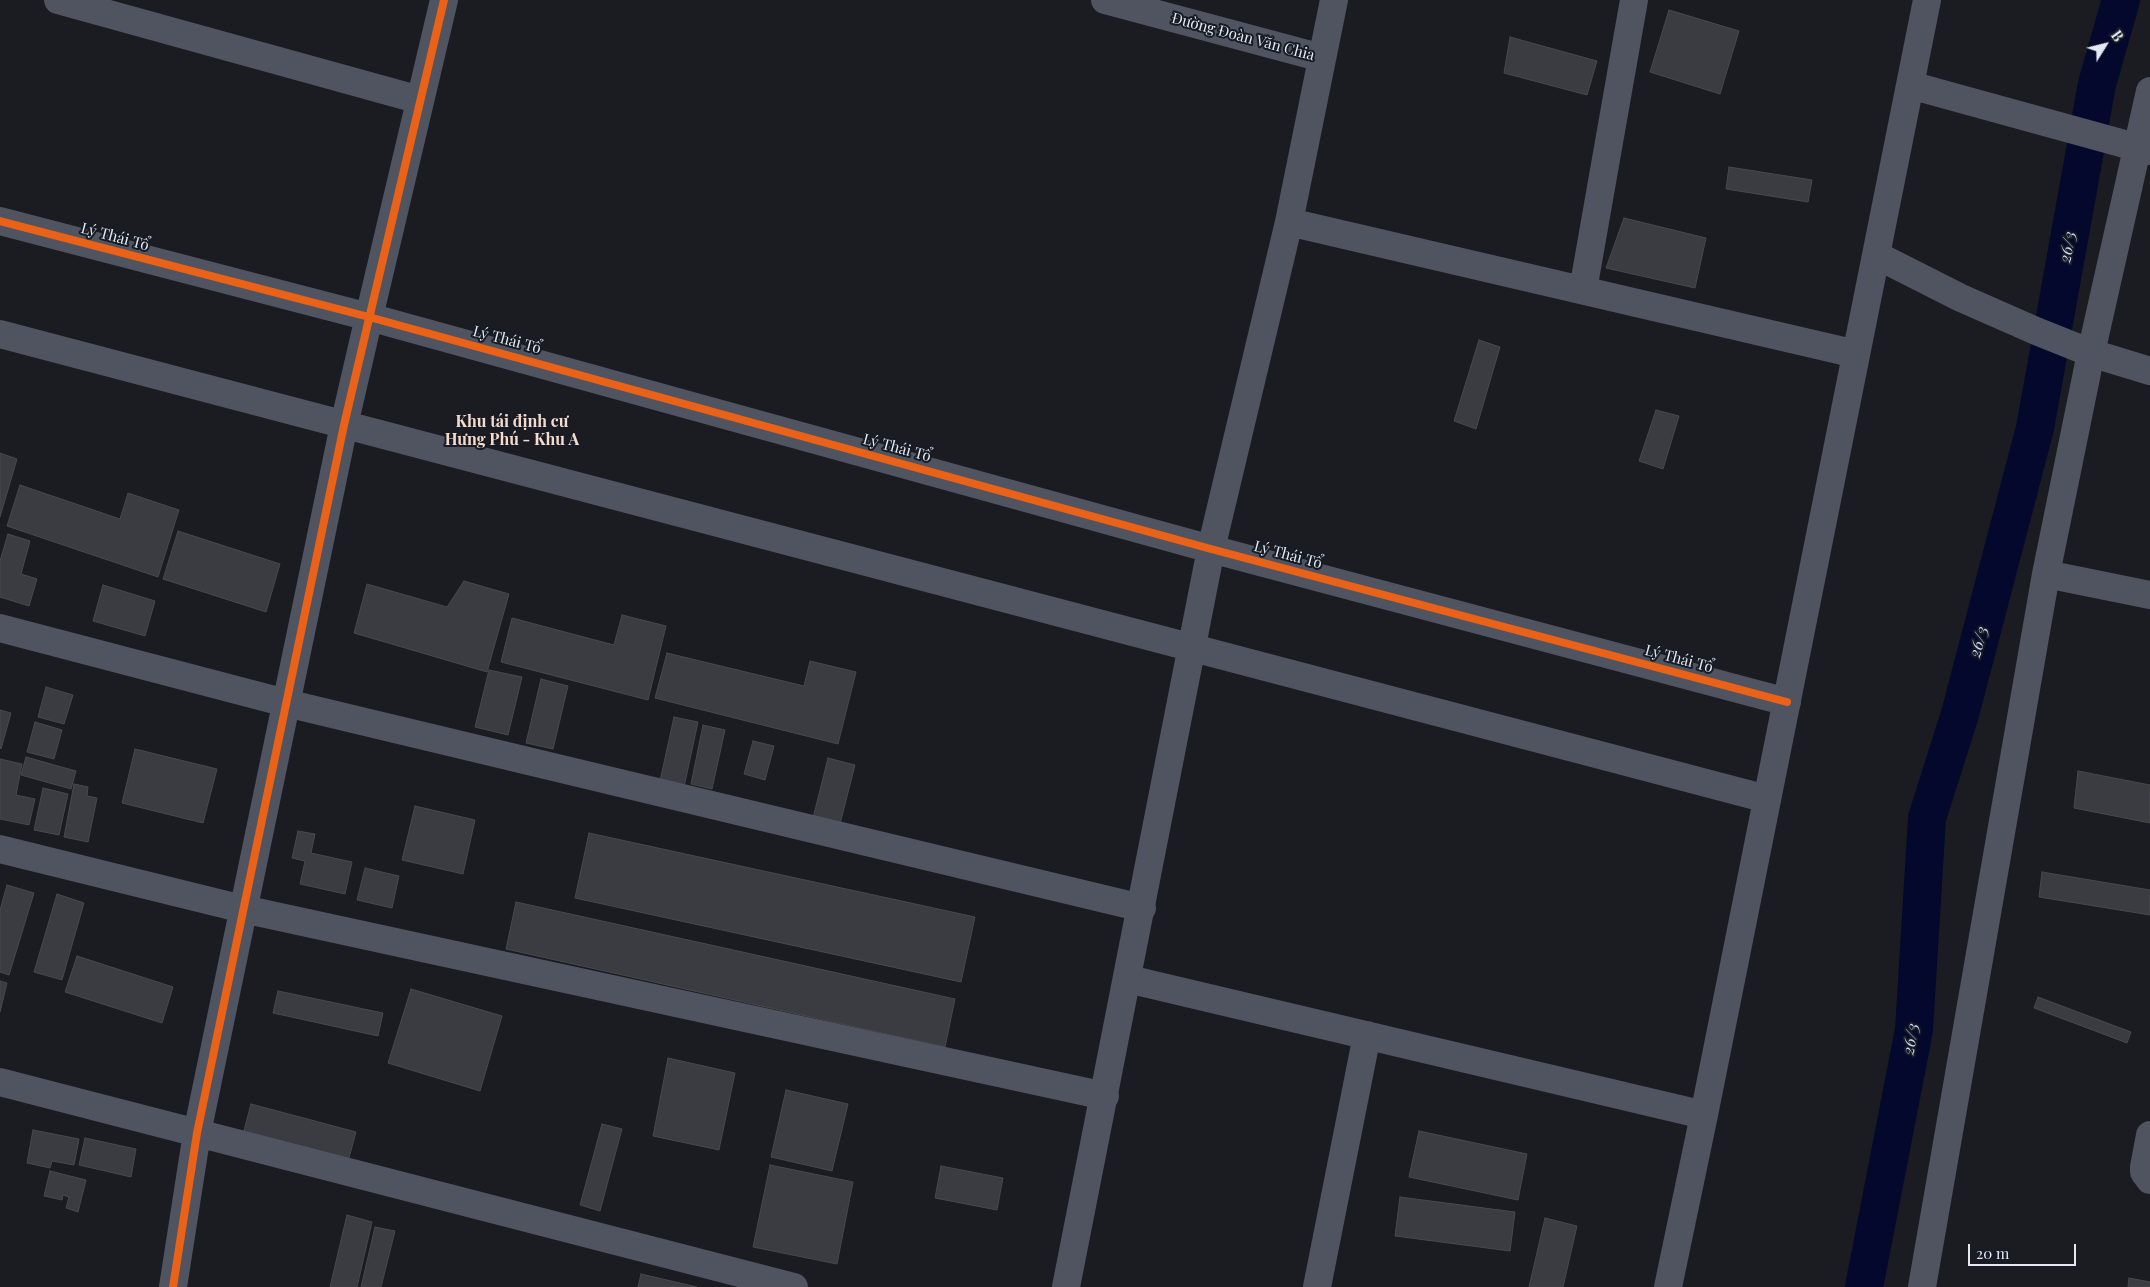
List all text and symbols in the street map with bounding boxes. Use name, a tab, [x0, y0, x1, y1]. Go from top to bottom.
street label: Đường Đoàn Văn Chia	[1170, 9, 1316, 65]
north arrow	[2080, 20, 2130, 70]
text: B	[2107, 26, 2128, 45]
street label: Lý Thái Tổ	[79, 219, 151, 255]
water label: 26/3	[2056, 230, 2080, 264]
street label: Lý Thái Tổ	[471, 322, 543, 358]
district label: Khu tái định cư Hưng Phú - Khu A	[445, 412, 579, 450]
street label: Lý Thái Tổ	[861, 430, 933, 466]
street label: Lý Thái Tổ	[1252, 537, 1324, 573]
water label: 26/3	[1966, 624, 1992, 660]
street label: Lý Thái Tổ	[1643, 641, 1715, 677]
water label: 26/3	[1899, 1022, 1923, 1056]
scale bar	[1970, 1234, 2078, 1266]
text: 20 m	[1976, 1243, 2009, 1263]

